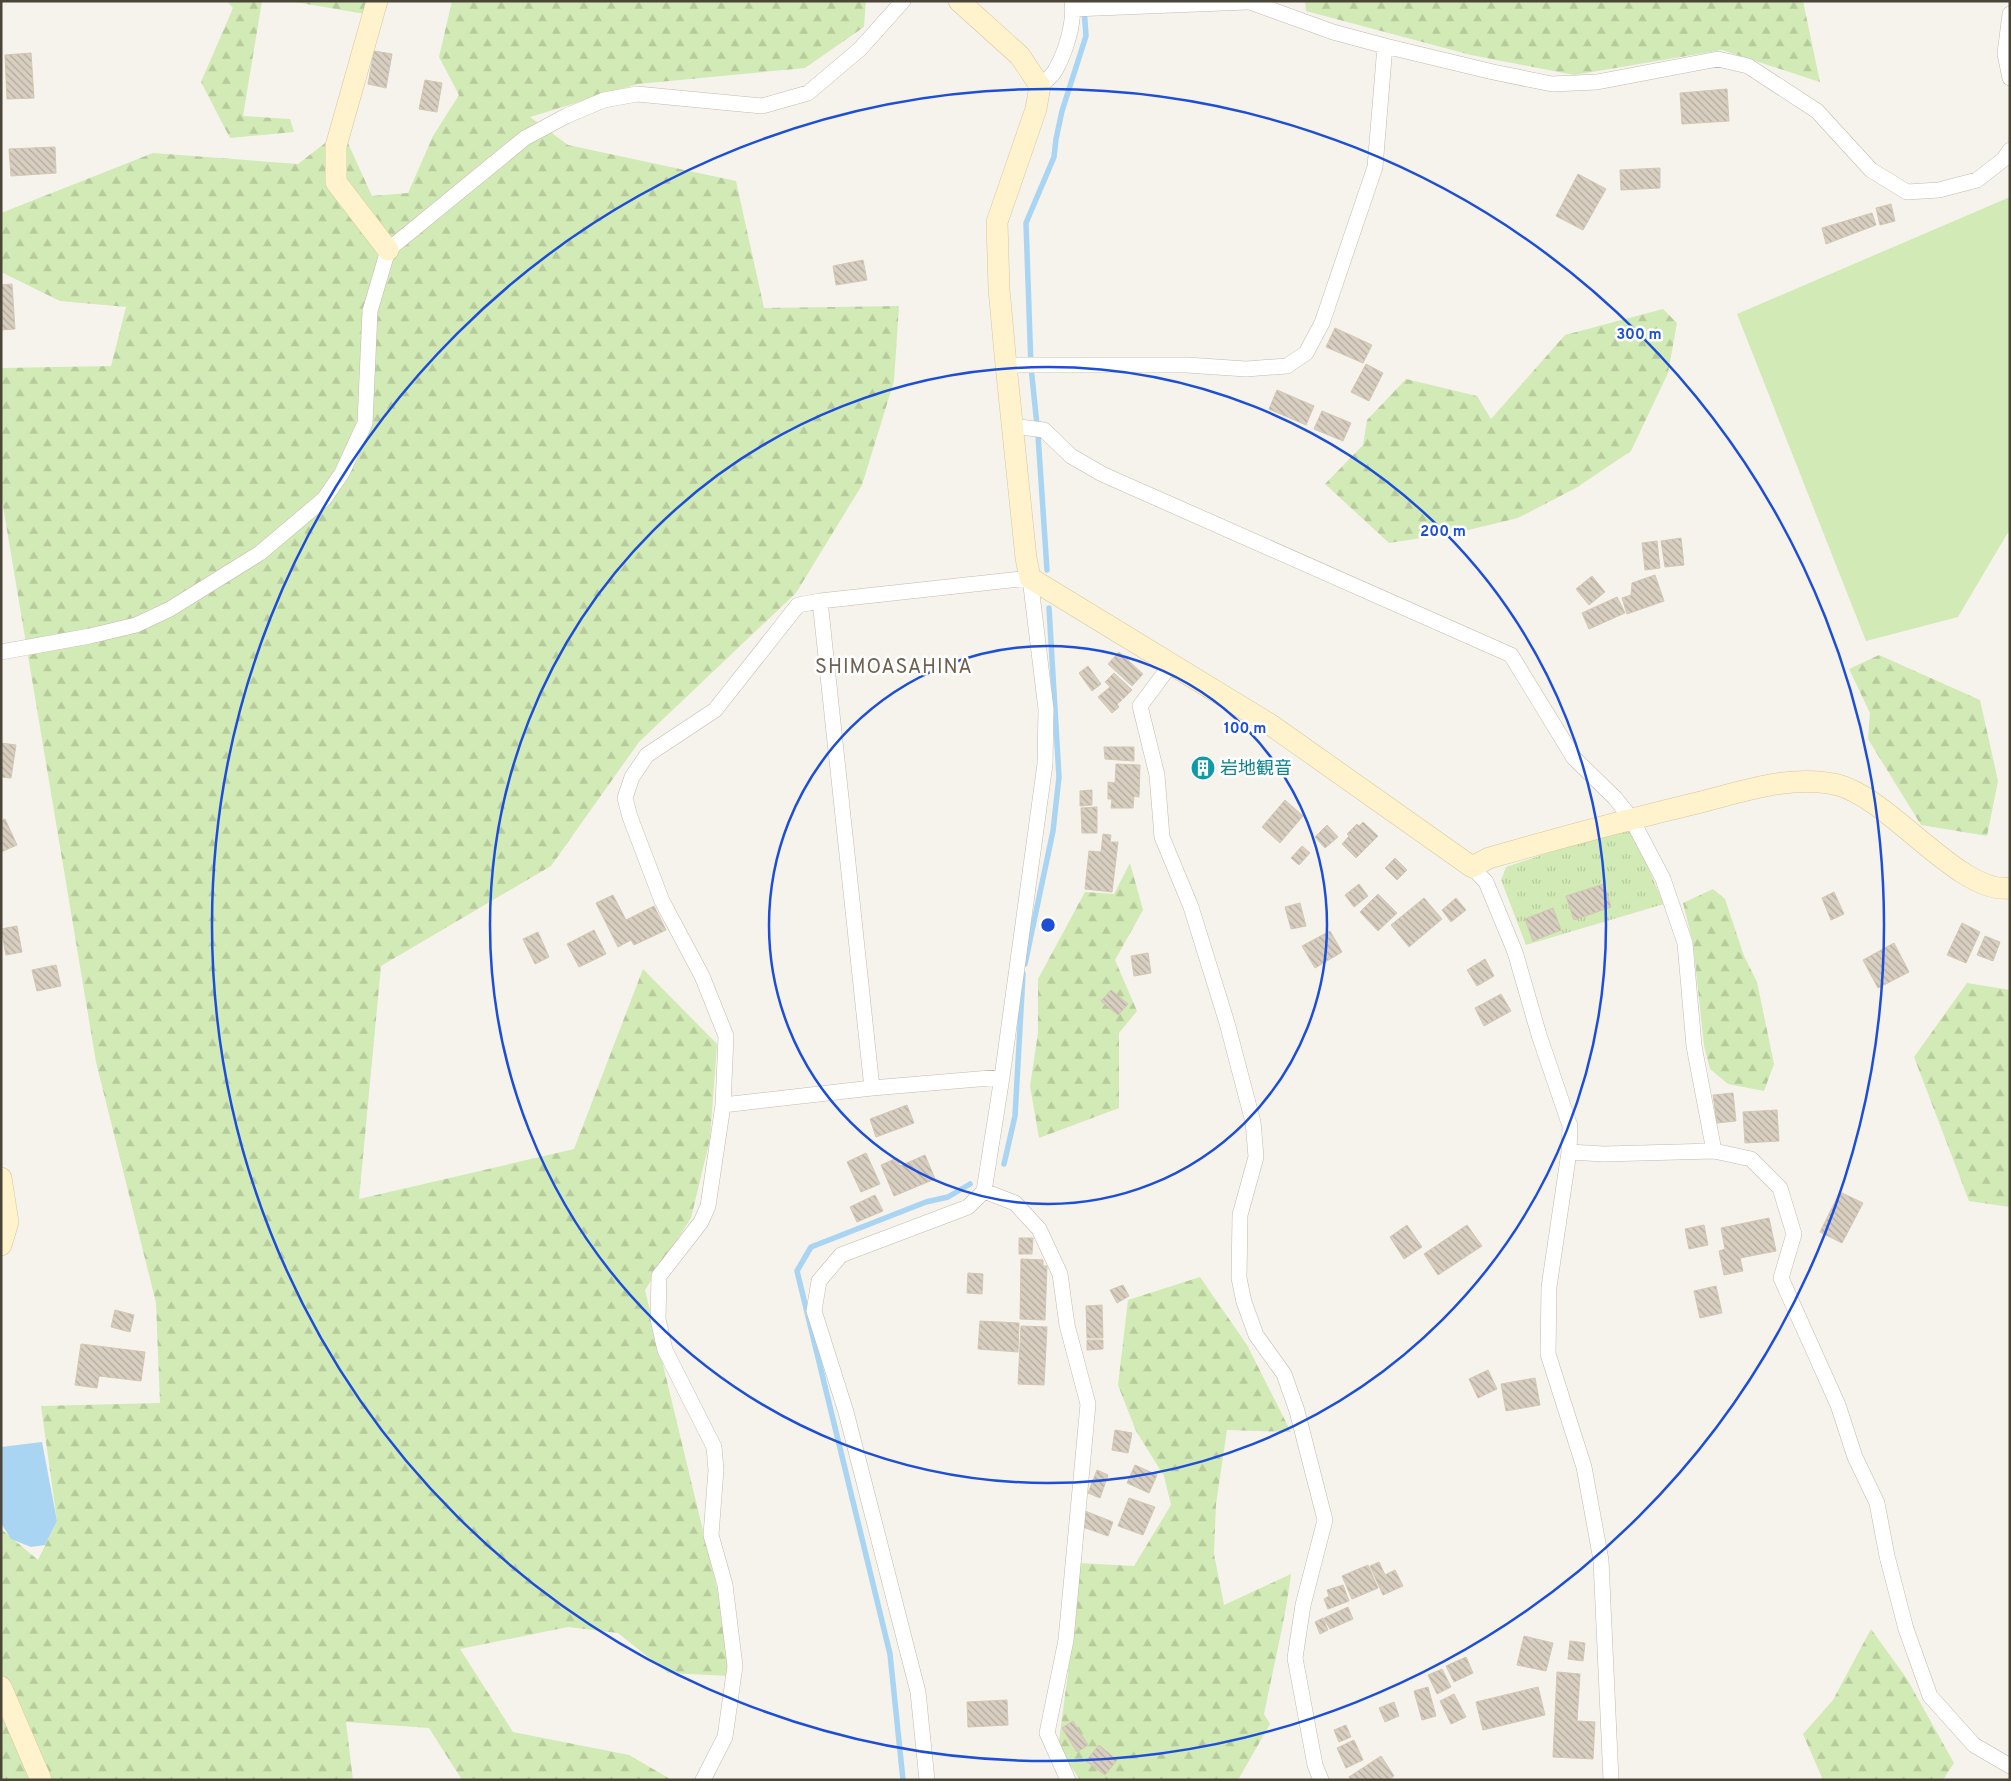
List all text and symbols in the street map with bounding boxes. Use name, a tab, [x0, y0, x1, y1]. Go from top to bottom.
text: 300 m	[1616, 326, 1662, 345]
text: 200 m	[1420, 523, 1466, 542]
district label: SHIMOASAHINA	[815, 655, 973, 681]
text: 100 m	[1224, 720, 1266, 739]
building icon: 岩地観音	[1190, 755, 1216, 781]
place label: 岩地観音	[1220, 758, 1292, 781]
centre of rings	[1039, 916, 1057, 934]

